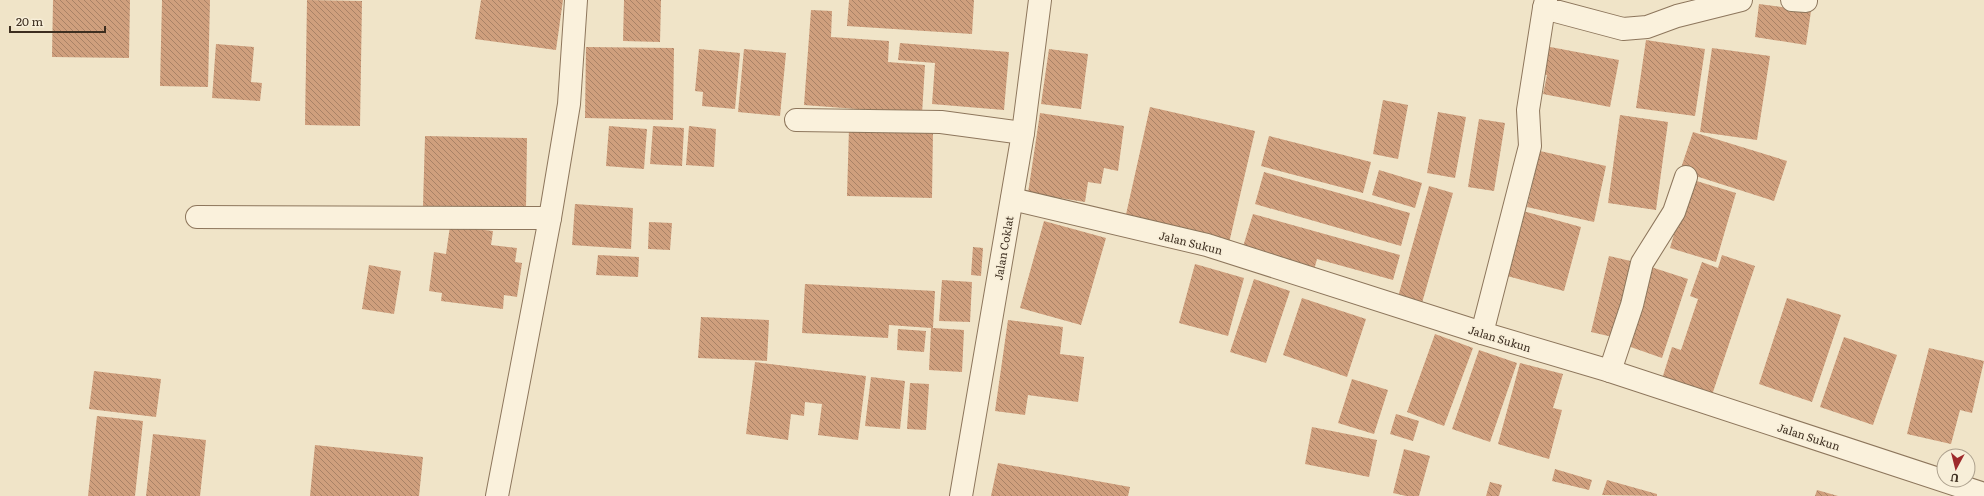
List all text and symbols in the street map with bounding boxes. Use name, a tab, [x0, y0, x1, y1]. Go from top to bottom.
scale bar	[10, 8, 105, 34]
text: 20 m	[16, 12, 43, 30]
street label: Jalan Coklat	[989, 214, 1017, 281]
street label: Jalan Sukun	[1158, 226, 1224, 258]
street label: Jalan Sukun	[1467, 321, 1533, 355]
street label: Jalan Sukun	[1776, 418, 1842, 454]
north arrow	[1936, 448, 1976, 488]
text: U	[1949, 470, 1960, 487]

